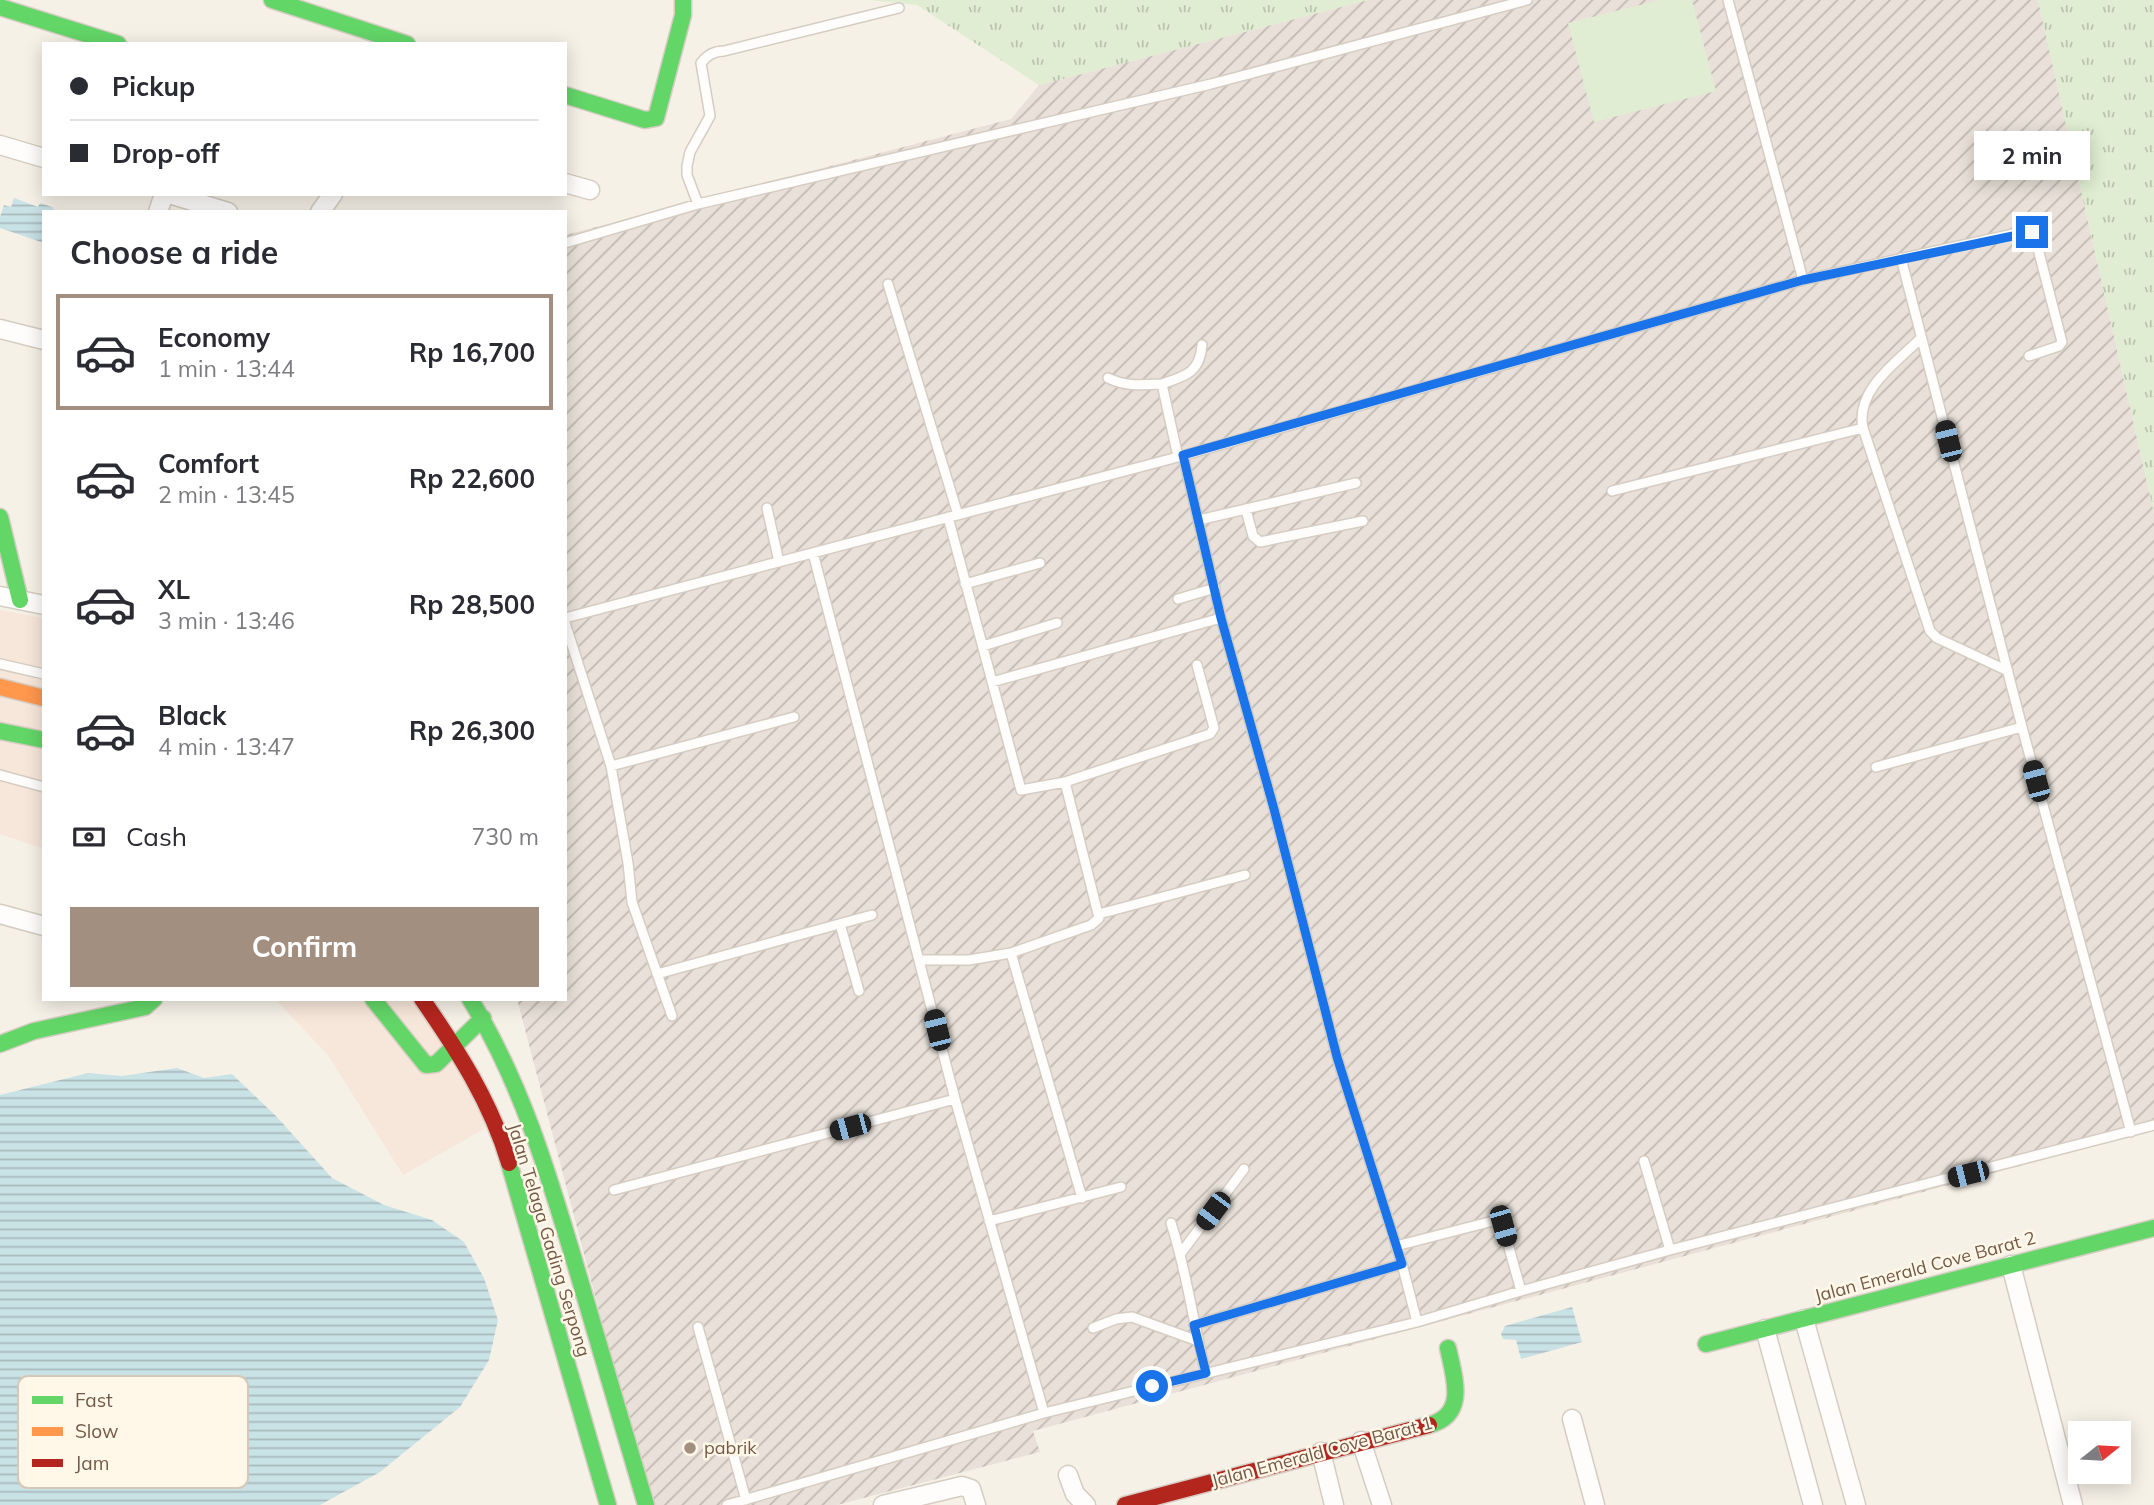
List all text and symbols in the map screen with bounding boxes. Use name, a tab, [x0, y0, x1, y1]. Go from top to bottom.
text: Pickup	[112, 70, 195, 103]
callout: 2 min	[1974, 131, 2090, 180]
text: Drop-off	[112, 137, 219, 170]
text: 2 min	[2002, 141, 2062, 170]
route end	[2016, 216, 2048, 248]
text: Choose a ride	[70, 232, 278, 272]
icon: car	[74, 321, 137, 384]
text: Economy	[158, 321, 270, 354]
text: Rp 16,700	[409, 336, 535, 369]
text: 1 min · 13:44	[158, 354, 295, 383]
car	[1933, 418, 1964, 464]
icon: car	[74, 447, 137, 510]
text: Comfort	[158, 447, 259, 480]
text: Rp 22,600	[409, 462, 535, 495]
text: 2 min · 13:45	[158, 480, 295, 509]
icon: car	[74, 573, 137, 636]
text: XL	[158, 573, 190, 606]
text: Rp 28,500	[409, 588, 535, 621]
text: 3 min · 13:46	[158, 606, 295, 635]
icon: car	[74, 699, 137, 762]
text: Black	[158, 699, 226, 732]
text: Rp 26,300	[409, 714, 535, 747]
text: 4 min · 13:47	[158, 732, 295, 761]
car	[2021, 758, 2052, 804]
icon: cash	[70, 818, 108, 856]
text: Cash	[126, 820, 187, 853]
text: 730 m	[471, 822, 539, 851]
button: Confirm	[70, 907, 539, 987]
car	[922, 1007, 953, 1053]
car	[827, 1111, 874, 1143]
street label: Jalan Telaga Gading Serpong	[503, 1120, 596, 1359]
car	[1946, 1159, 1991, 1189]
car	[1192, 1188, 1235, 1234]
car	[1488, 1203, 1519, 1249]
street label: Jalan Emerald Cove Barat 2	[1812, 1226, 2038, 1307]
route start	[1136, 1370, 1168, 1402]
legend	[18, 1376, 248, 1488]
text: Fast	[75, 1388, 113, 1412]
street label: Jalan Emerald Cove Barat 1	[1209, 1411, 1435, 1492]
text: Slow	[75, 1419, 119, 1443]
north arrow	[2068, 1421, 2132, 1484]
map controls	[2068, 1421, 2131, 1484]
place label: pabrik	[704, 1436, 757, 1459]
marker: pabrik	[682, 1440, 698, 1456]
text: Jam	[75, 1451, 109, 1475]

